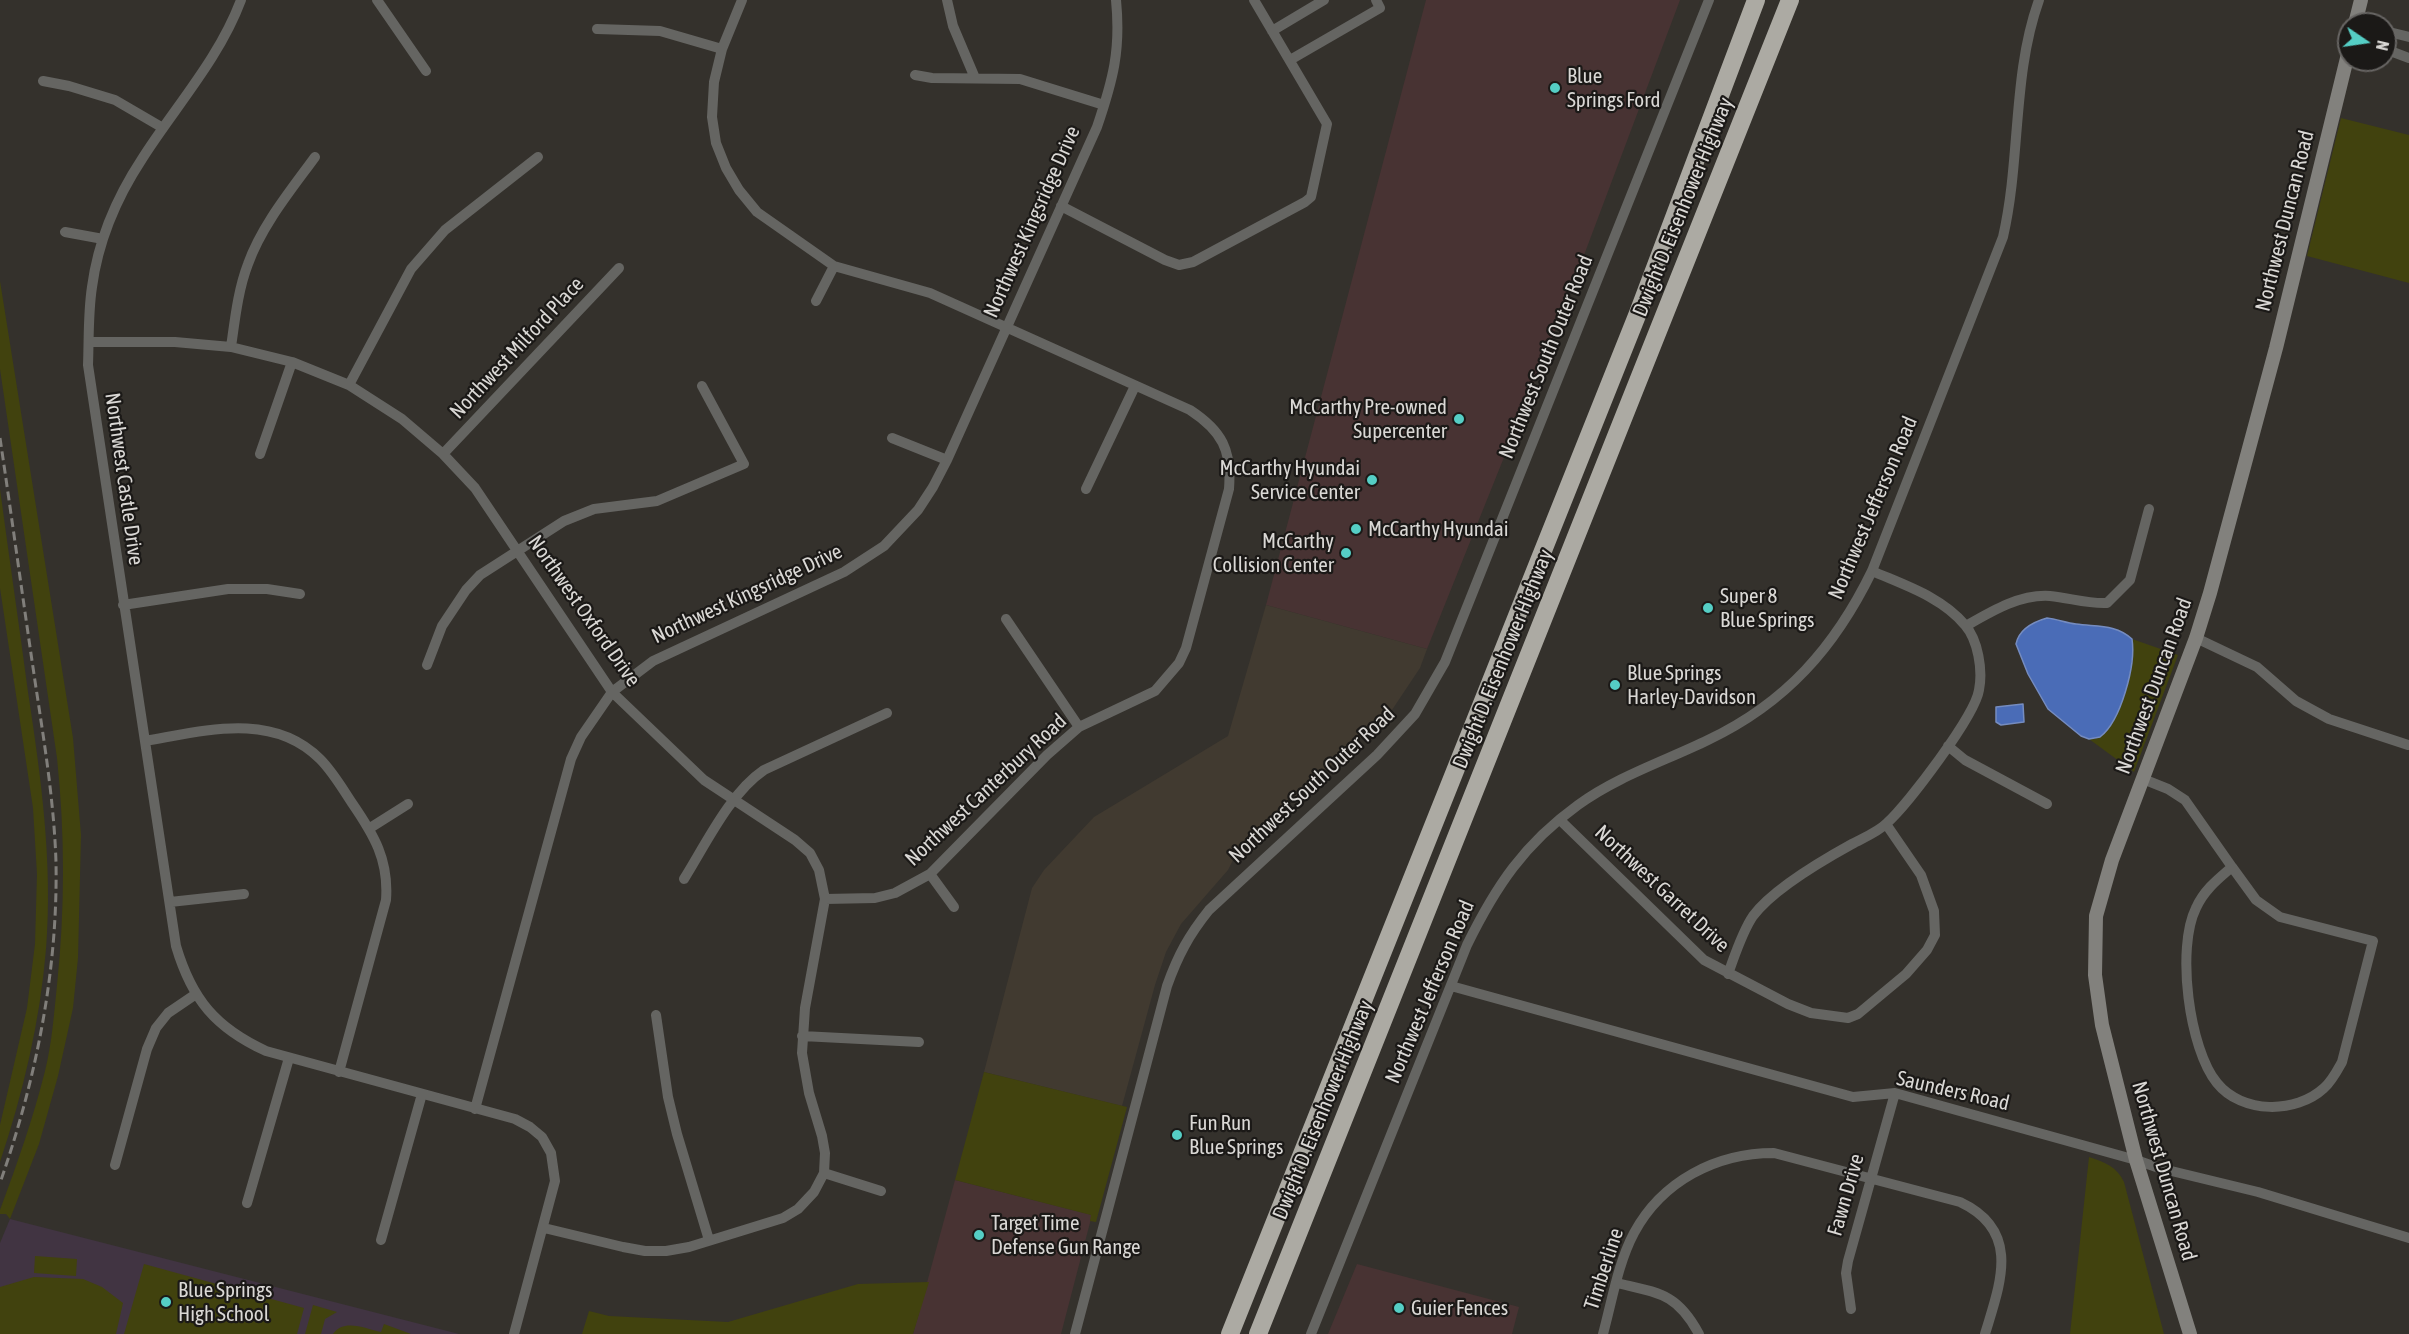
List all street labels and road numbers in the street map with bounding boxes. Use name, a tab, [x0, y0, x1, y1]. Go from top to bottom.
street label: Dwight D. Eisenhower Highway	[1628, 94, 1738, 320]
street label: Northwest Kingsridge Drive	[978, 122, 1086, 322]
street label: Northwest Duncan Road	[2250, 128, 2320, 314]
street label: Northwest South Outer Road	[1494, 251, 1598, 463]
street label: Northwest Milford Place	[445, 272, 589, 424]
street label: Northwest Castle Drive	[99, 391, 149, 567]
street label: Northwest Jefferson Road	[1823, 413, 1923, 603]
street label: Northwest Oxford Drive	[522, 531, 646, 691]
street label: Northwest Kingsridge Drive	[648, 539, 846, 649]
street label: Dwight D. Eisenhower Highway	[1448, 546, 1558, 772]
street label: Northwest Duncan Road	[2110, 595, 2198, 777]
street label: Northwest South Outer Road	[1224, 702, 1400, 868]
street label: Northwest Canterbury Road	[900, 709, 1072, 871]
street label: Northwest Garret Drive	[1589, 820, 1735, 958]
street label: Northwest Jefferson Road	[1380, 897, 1480, 1087]
street label: Dwight D. Eisenhower Highway	[1268, 997, 1378, 1223]
street label: Saunders Road	[1894, 1066, 2012, 1116]
street label: Northwest Duncan Road	[2126, 1078, 2202, 1264]
street label: Fawn Drive	[1822, 1151, 1870, 1239]
street label: Timberline	[1579, 1225, 1629, 1313]

